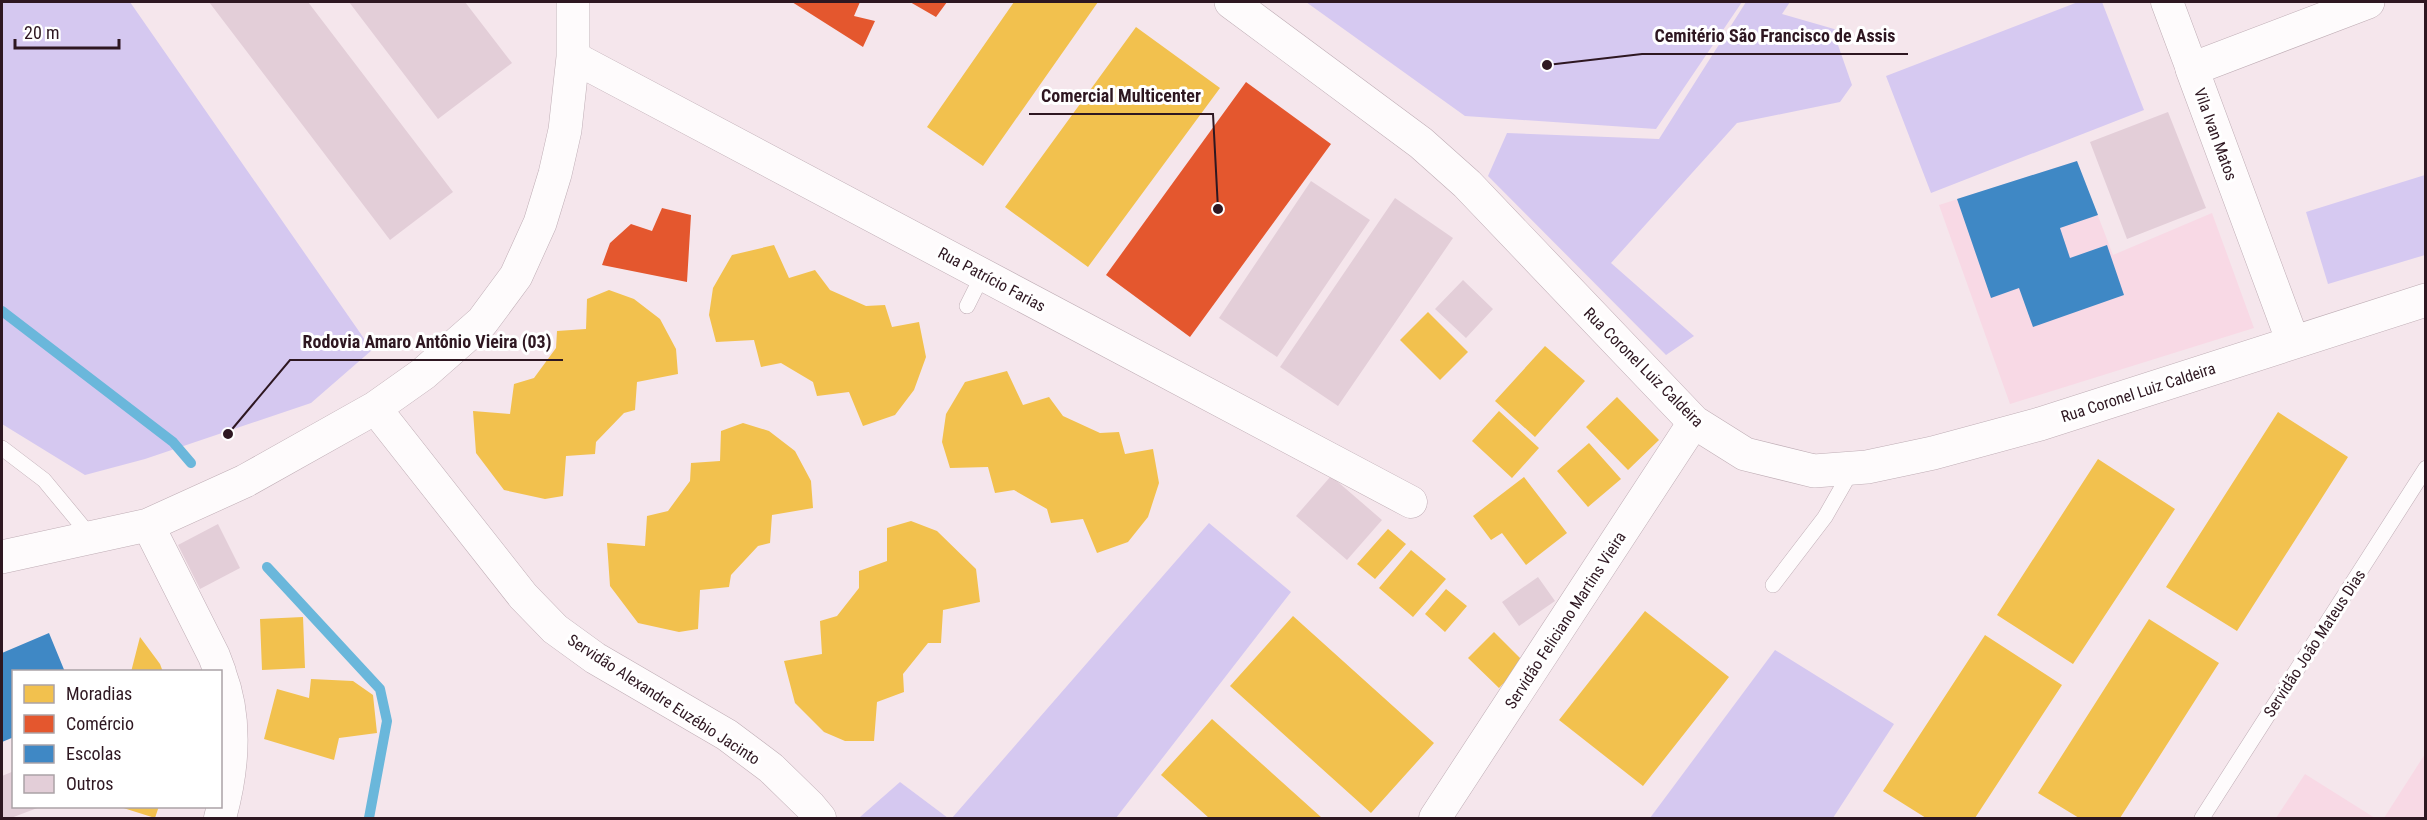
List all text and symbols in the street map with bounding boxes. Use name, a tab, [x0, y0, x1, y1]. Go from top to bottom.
scale bar	[15, 12, 118, 50]
callout: Cemitério São Francisco de Assis	[1642, 18, 1908, 54]
text: 20 m	[24, 22, 59, 43]
text: Cemitério São Francisco de Assis	[1654, 25, 1896, 46]
callout: Comercial Multicenter	[1029, 78, 1213, 114]
text: Comercial Multicenter	[1041, 85, 1201, 106]
street label: Vila Ivan Matos	[2190, 85, 2241, 183]
street label: Rua Patrício Farias	[935, 243, 1049, 316]
street label: Rua Coronel Luiz Caldeira	[1580, 304, 1707, 431]
callout: Rodovia Amaro Antônio Vieira (03)	[290, 324, 563, 360]
text: Rodovia Amaro Antônio Vieira (03)	[303, 331, 551, 353]
street label: Rua Coronel Luiz Caldeira	[2059, 359, 2218, 426]
street label: Servidão Feliciano Martins Vieira	[1501, 528, 1630, 712]
street label: Servidão João Mateus Dias	[2260, 566, 2369, 721]
street label: Servidão Alexandre Euzébio Jacinto	[564, 630, 763, 769]
legend	[12, 670, 222, 808]
text: Moradias	[66, 683, 132, 704]
text: Comércio	[66, 713, 134, 734]
text: Escolas	[66, 743, 121, 764]
text: Outros	[66, 773, 113, 794]

